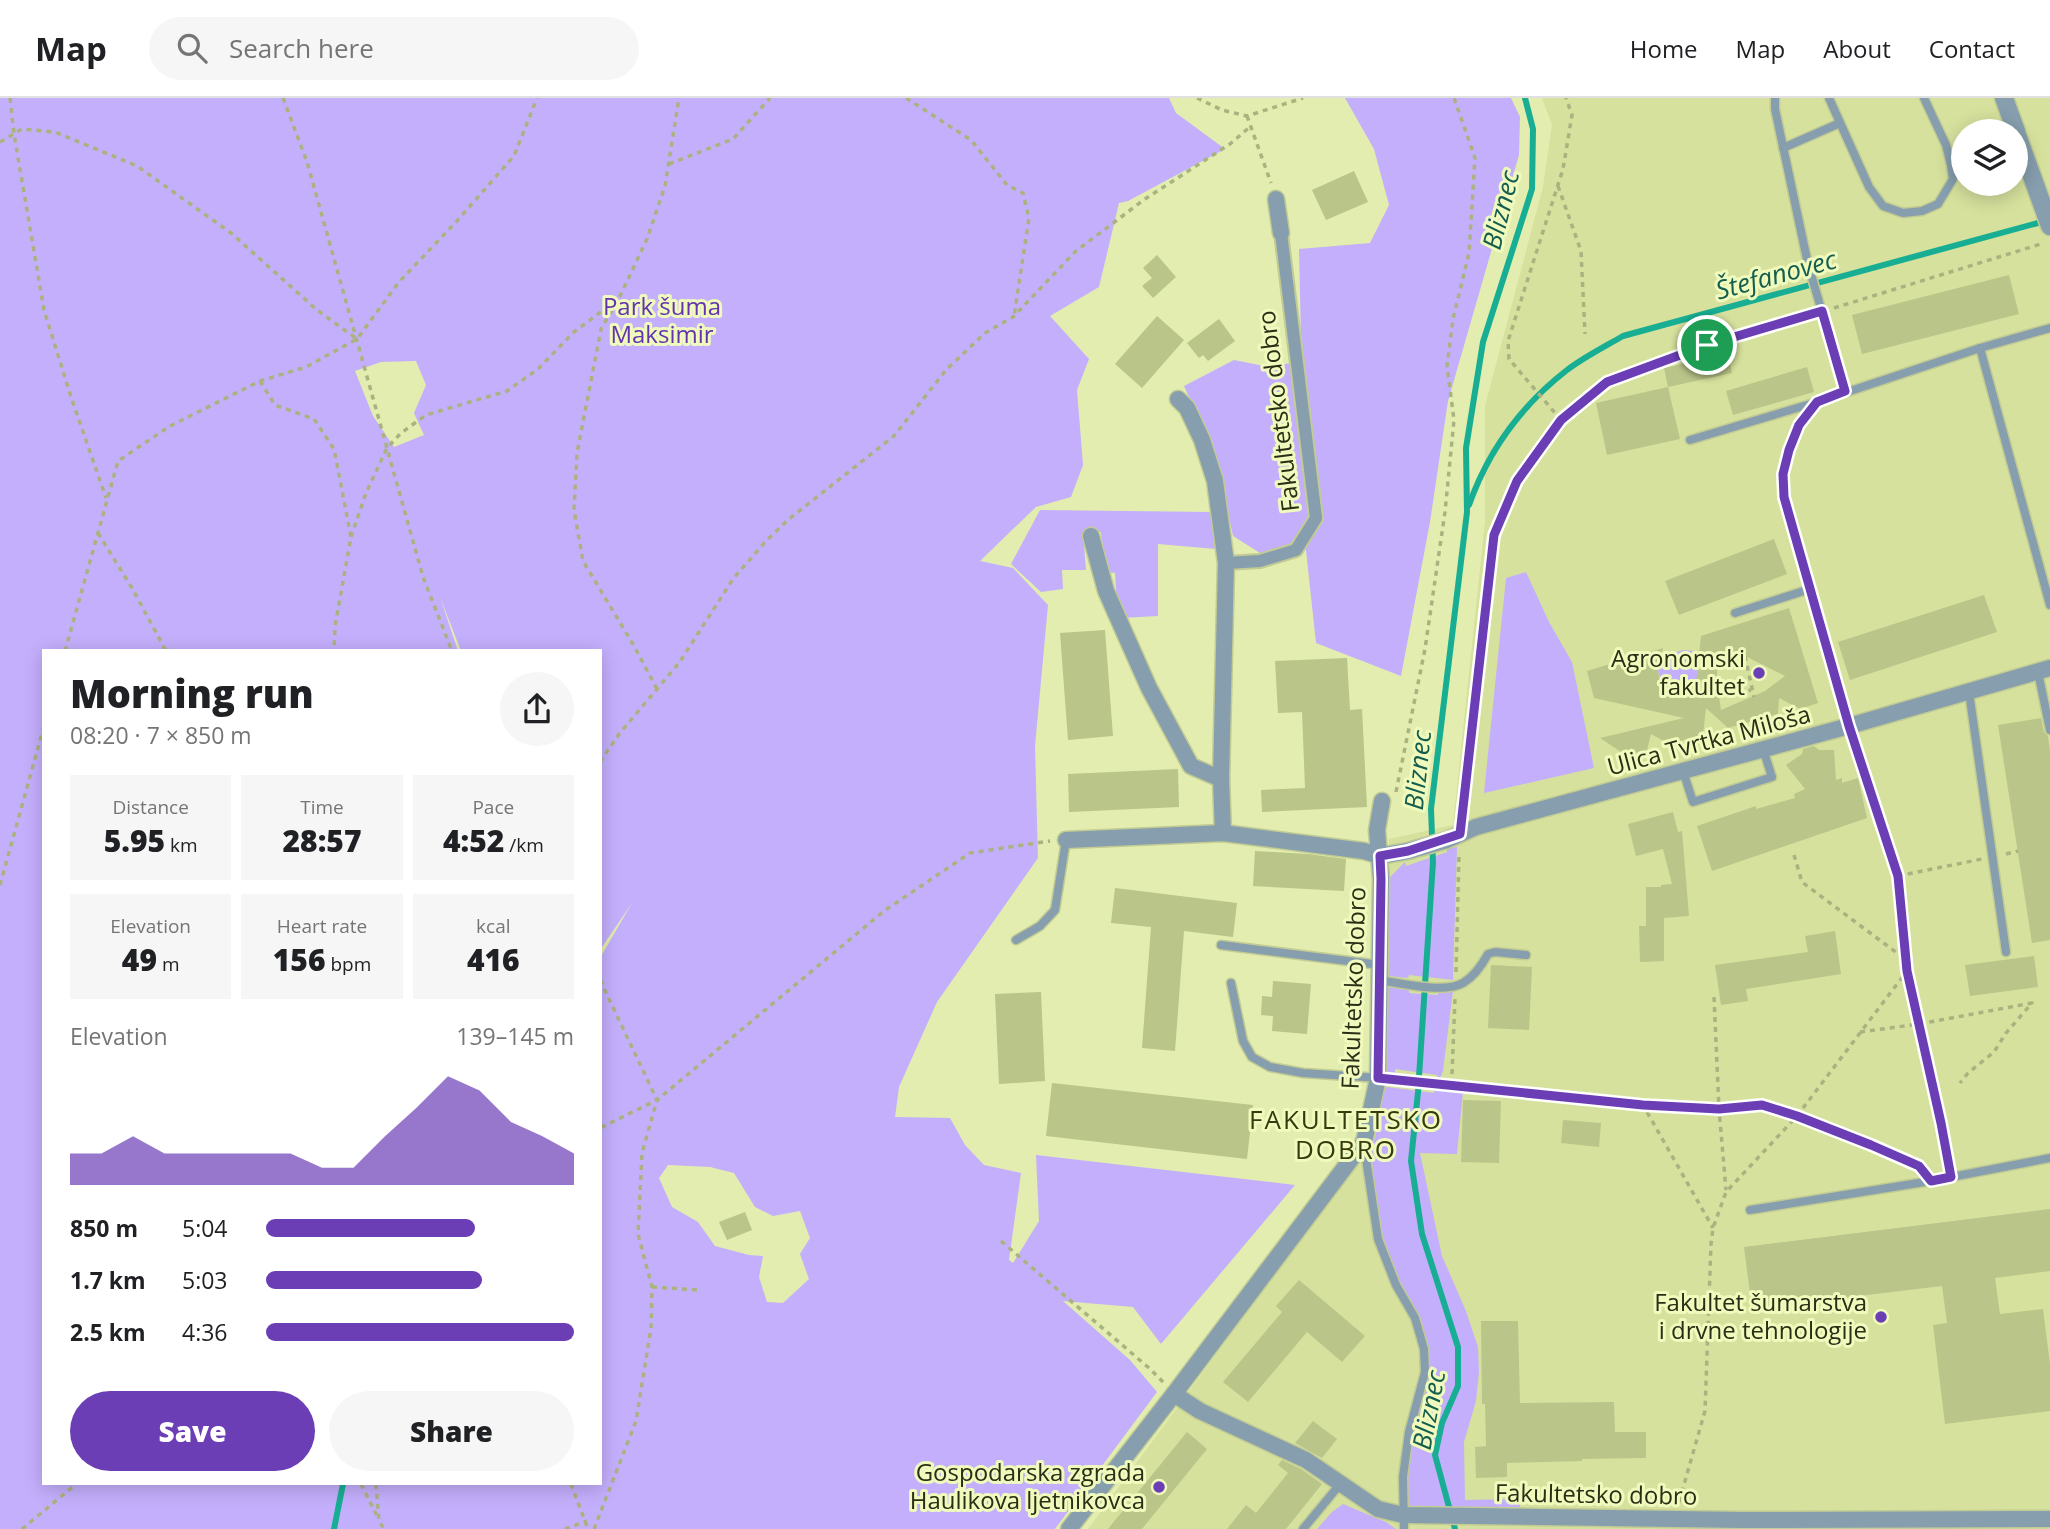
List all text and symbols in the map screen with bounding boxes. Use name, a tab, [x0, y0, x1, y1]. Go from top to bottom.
search box	[149, 17, 639, 80]
text: Map	[35, 26, 107, 71]
icon: search	[173, 29, 211, 67]
text: Search here	[229, 30, 374, 66]
text: Home	[1630, 32, 1698, 65]
text: Map	[1736, 32, 1785, 65]
text: About	[1823, 32, 1891, 65]
text: Contact	[1929, 32, 2015, 65]
map controls	[1951, 119, 2028, 196]
button: layers	[1951, 119, 2028, 196]
water label: Bliznec	[1473, 166, 1527, 253]
water label: Štefanovec	[1711, 241, 1840, 307]
park label: Park šuma Maksimir	[603, 289, 721, 350]
street label: Fakultetsko dobro	[1249, 309, 1306, 514]
pin	[1677, 315, 1737, 375]
icon: arrive	[1688, 326, 1726, 364]
place label: Agronomski fakultet	[1611, 641, 1745, 702]
marker: Agronomski fakultet	[1751, 665, 1767, 681]
text: Morning run	[70, 667, 314, 719]
button: share	[500, 672, 574, 746]
street label: Ulica Tvrtka Miloša	[1603, 697, 1814, 783]
text: 08:20 · 7 × 850 m	[70, 719, 252, 751]
water label: Bliznec	[1395, 728, 1439, 812]
text: Distance	[112, 794, 189, 820]
text: Time	[300, 794, 344, 820]
text: Pace	[472, 794, 514, 820]
text: 5.95	[104, 820, 165, 861]
text: 28:57	[283, 820, 361, 861]
text: 4:52	[443, 820, 504, 861]
text: km	[165, 832, 198, 858]
text: /km	[504, 832, 544, 858]
street label: Fakultetsko dobro	[1332, 886, 1373, 1090]
text: Elevation	[110, 913, 191, 939]
text: Heart rate	[277, 913, 367, 939]
text: kcal	[476, 913, 511, 939]
text: 49	[122, 939, 157, 980]
text: 156	[273, 939, 325, 980]
text: 416	[467, 939, 520, 980]
text: m	[157, 951, 180, 977]
text: bpm	[325, 951, 371, 977]
text: Elevation	[70, 1020, 168, 1052]
text: 139–145 m	[456, 1020, 574, 1052]
district label: FAKULTETSKO DOBRO	[1249, 1101, 1443, 1167]
text: 850 m	[70, 1212, 138, 1244]
text: 5:04	[182, 1212, 228, 1244]
text: 1.7 km	[70, 1264, 146, 1296]
text: 5:03	[182, 1264, 228, 1296]
place label: Fakultet šumarstva i drvne tehnologije	[1654, 1285, 1867, 1346]
marker: Fakultet šumarstva i drvne tehnologije	[1873, 1309, 1889, 1325]
text: 2.5 km	[70, 1316, 146, 1348]
text: 4:36	[182, 1316, 228, 1348]
water label: Bliznec	[1403, 1367, 1453, 1453]
button: Save	[70, 1391, 315, 1471]
button: Share	[329, 1391, 574, 1471]
place label: Gospodarska zgrada Haulikova ljetnikovca	[910, 1455, 1145, 1516]
street label: Fakultetsko dobro	[1495, 1475, 1698, 1512]
marker: Gospodarska zgrada Haulikova ljetnikovca	[1151, 1479, 1167, 1495]

